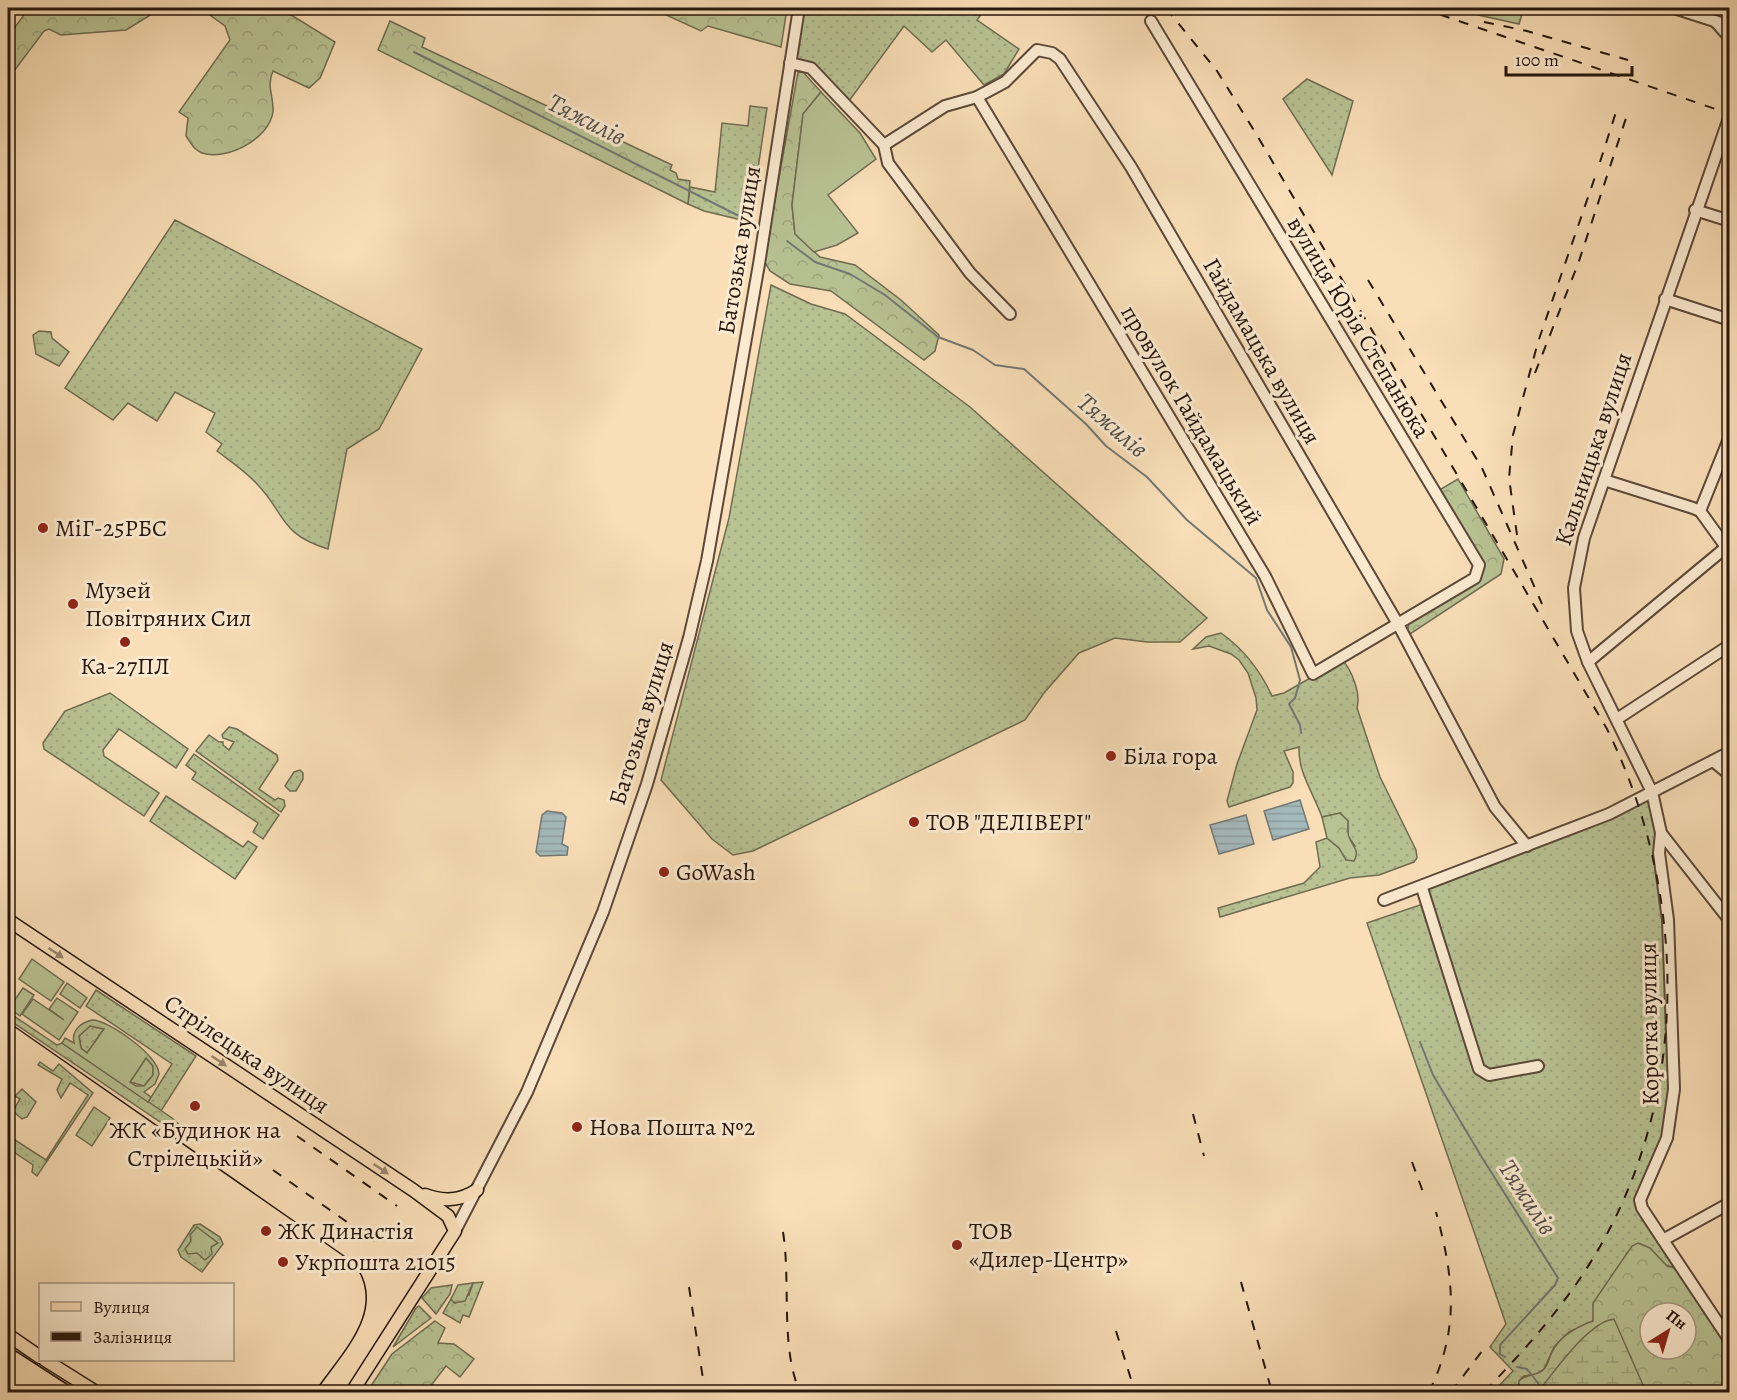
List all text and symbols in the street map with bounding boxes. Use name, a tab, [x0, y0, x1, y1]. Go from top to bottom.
scale bar	[1506, 39, 1632, 77]
text: 100 m	[1515, 48, 1559, 72]
water label: Тяжилів	[542, 85, 632, 154]
street label: Батозька вулиця	[710, 164, 768, 336]
street label: вулиця Юрія Степанюка	[1280, 210, 1438, 444]
street label: Гайдамацька вулиця	[1196, 252, 1328, 450]
street label: провулок Гайдамацький	[1113, 299, 1271, 531]
street label: Кальницька вулиця	[1547, 348, 1639, 550]
water label: Тяжилів	[1070, 385, 1156, 466]
place label: МіГ-25РБС	[55, 512, 167, 544]
marker: МіГ-25РБС	[36, 521, 50, 535]
place label: Музей Повітряних Сил	[85, 574, 251, 634]
marker: Музей Повітряних Сил	[66, 597, 80, 611]
marker: Ка-27ПЛ	[118, 635, 132, 649]
street label: Батозька вулиця	[601, 637, 681, 809]
place label: Ка-27ПЛ	[80, 650, 170, 682]
place label: Біла гора	[1123, 740, 1218, 772]
marker: Біла гора	[1104, 749, 1118, 763]
place label: ТОВ "ДЕЛІВЕРІ"	[926, 806, 1091, 838]
marker: ТОВ "ДЕЛІВЕРІ"	[907, 815, 921, 829]
place label: GoWash	[676, 856, 756, 888]
marker: GoWash	[657, 865, 671, 879]
street label: Коротка вулиця	[1632, 942, 1666, 1106]
one-way arrow	[48, 947, 64, 958]
street label: Стрілецька вулиця	[158, 987, 336, 1121]
one-way arrow	[210, 1055, 226, 1067]
marker: ЖК «Будинок на Стрілецькій»	[188, 1099, 202, 1113]
place label: Нова Пошта №2	[589, 1111, 755, 1143]
place label: ЖК «Будинок на Стрілецькій»	[109, 1114, 281, 1174]
marker: Нова Пошта №2	[570, 1120, 584, 1134]
water label: Тяжилів	[1490, 1153, 1565, 1242]
one-way arrow	[373, 1163, 389, 1174]
place label: ЖК Династія	[278, 1215, 414, 1247]
place label: ТОВ «Дилер-Центр»	[969, 1215, 1128, 1275]
marker: ЖК Династія	[259, 1224, 273, 1238]
marker: ТОВ «Дилер-Центр»	[950, 1238, 964, 1252]
place label: Укрпошта 21015	[295, 1246, 456, 1278]
marker: Укрпошта 21015	[276, 1255, 290, 1269]
legend	[39, 1283, 234, 1361]
text: Вулиця	[93, 1295, 150, 1319]
north arrow	[1638, 1301, 1698, 1361]
text: Пн	[1661, 1305, 1691, 1335]
text: Залізниця	[93, 1325, 172, 1349]

